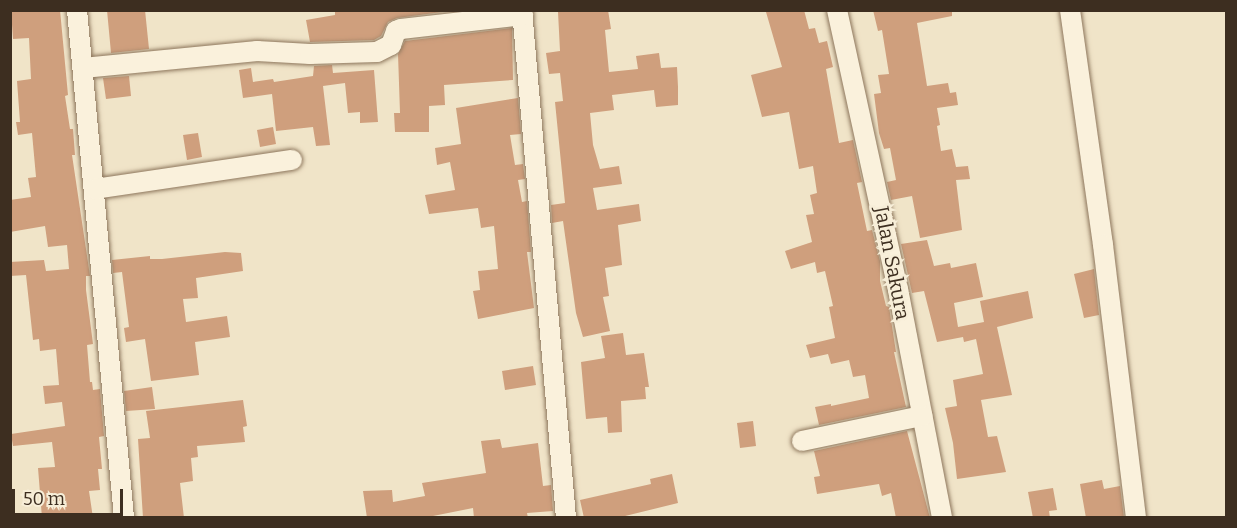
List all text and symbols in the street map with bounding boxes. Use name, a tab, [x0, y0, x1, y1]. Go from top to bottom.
street label: Jalan Sakura	[869, 204, 915, 322]
scale bar	[15, 477, 126, 515]
text: 50 m	[23, 488, 65, 510]

